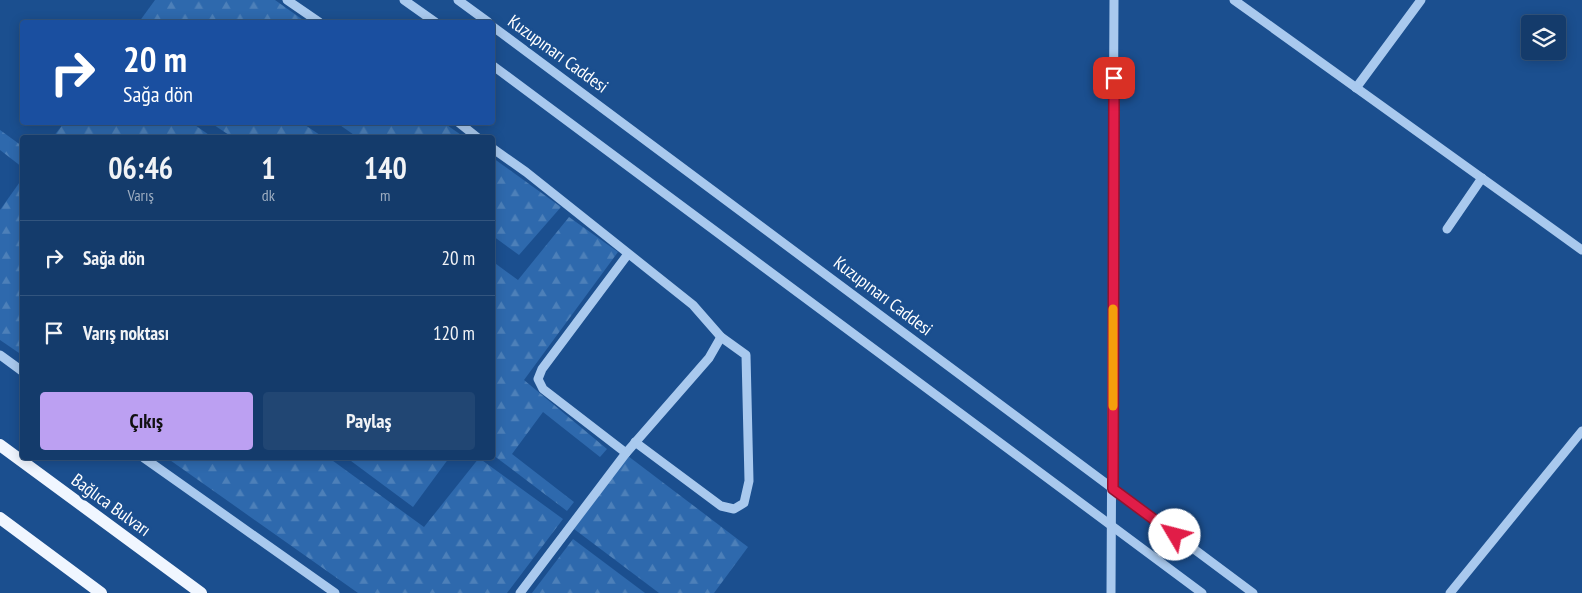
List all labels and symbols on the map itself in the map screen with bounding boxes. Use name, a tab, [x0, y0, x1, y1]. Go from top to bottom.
street label: Kuzupınarı Caddesi	[504, 10, 613, 98]
pin	[1093, 57, 1135, 99]
street label: Kuzupınarı Caddesi	[829, 251, 937, 340]
street label: Bağlıca Bulvarı	[67, 468, 155, 541]
position arrow	[1148, 508, 1200, 560]

